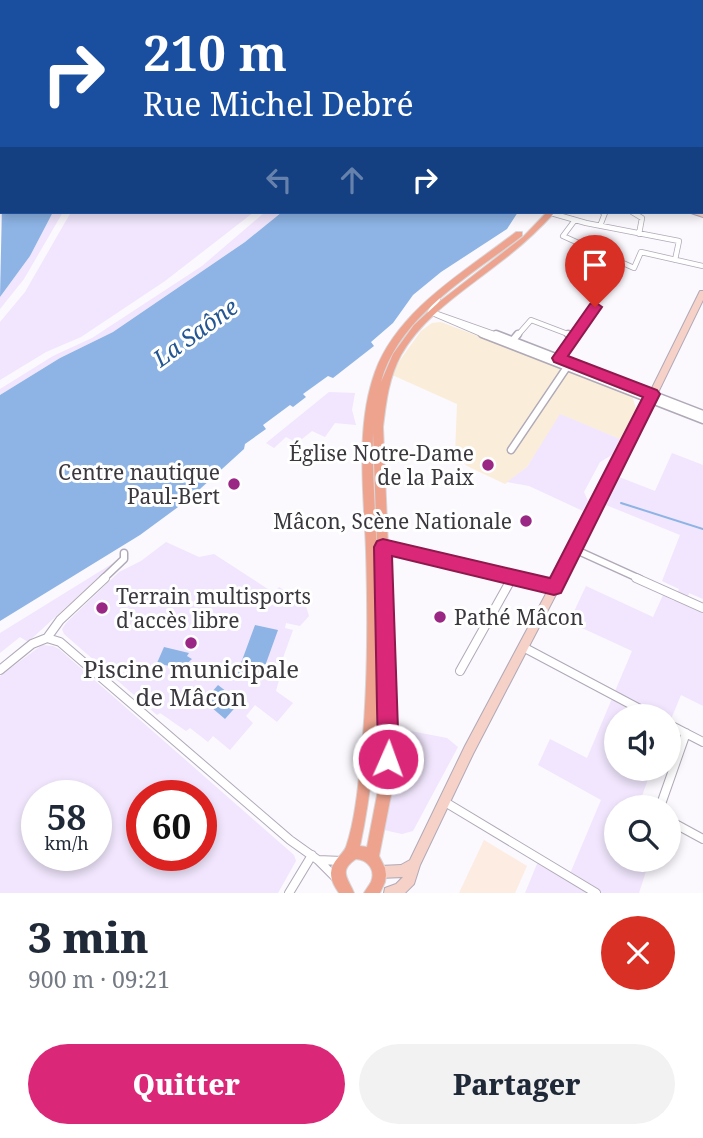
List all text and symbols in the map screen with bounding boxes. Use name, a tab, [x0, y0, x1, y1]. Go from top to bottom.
text: 210 m	[143, 19, 287, 85]
icon: right	[28, 28, 119, 119]
text: Rue Michel Debré	[143, 82, 414, 125]
icon: left	[260, 161, 298, 199]
icon: ahead	[333, 161, 371, 199]
icon: right	[406, 161, 444, 199]
pin	[565, 235, 625, 307]
icon: arrive	[576, 246, 614, 284]
water label: La Saône	[145, 290, 244, 374]
place label: Église Notre-Dame de la Paix	[289, 439, 475, 491]
marker: Église Notre-Dame de la Paix	[480, 457, 496, 473]
place label: Centre nautique Paul-Bert	[58, 458, 220, 510]
marker: Centre nautique Paul-Bert	[226, 476, 242, 492]
place label: Mâcon, Scène Nationale	[273, 507, 512, 535]
marker: Mâcon, Scène Nationale	[518, 513, 534, 529]
place label: Terrain multisports d'accès libre	[116, 582, 311, 634]
marker: Terrain multisports d'accès libre	[94, 600, 110, 616]
place label: Pathé Mâcon	[454, 603, 583, 631]
marker: Pathé Mâcon	[432, 609, 448, 625]
marker: Piscine municipale de Mâcon	[183, 635, 199, 651]
place label: Piscine municipale de Mâcon	[83, 652, 299, 713]
map controls	[604, 704, 681, 872]
button: sound	[604, 704, 681, 781]
position arrow	[351, 722, 425, 796]
speed limit sign: 60	[126, 780, 217, 871]
text: 58	[47, 793, 86, 840]
button: search	[604, 795, 681, 872]
text: km/h	[44, 831, 89, 855]
text: 3 min	[28, 908, 149, 965]
button: close	[601, 916, 675, 990]
text: 900 m · 09:21	[28, 963, 170, 995]
button: Quitter	[28, 1044, 345, 1124]
button: Partager	[359, 1044, 675, 1124]

